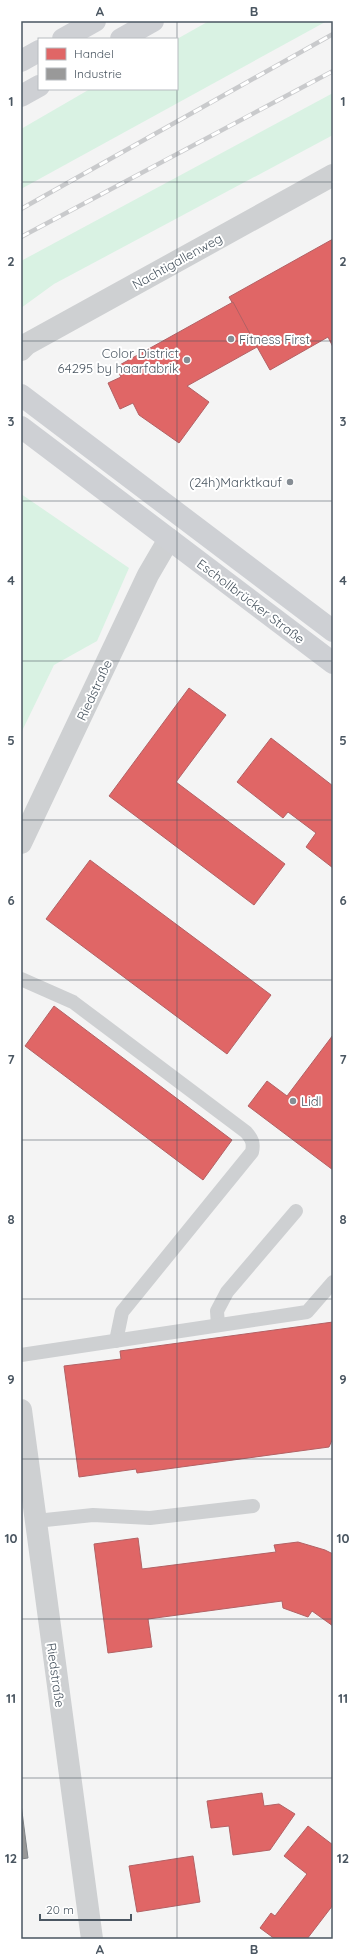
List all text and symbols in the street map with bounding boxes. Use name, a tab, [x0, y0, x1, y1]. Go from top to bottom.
text: A	[96, 3, 105, 19]
text: B	[250, 3, 258, 19]
legend	[38, 38, 178, 90]
text: Handel	[74, 46, 114, 61]
text: Industrie	[74, 66, 122, 81]
text: 1	[8, 93, 14, 109]
text: 1	[340, 93, 346, 109]
street label: Nachtigallenweg	[129, 230, 225, 292]
text: 2	[7, 253, 15, 269]
text: 2	[339, 253, 347, 269]
place label: Fitness First	[239, 331, 310, 347]
marker: Fitness First	[226, 334, 236, 344]
place label: Color District 64295 by haarfabrik	[58, 345, 179, 376]
marker: Color District 64295 by haarfabrik	[182, 355, 192, 365]
text: 3	[8, 413, 15, 429]
text: 3	[340, 413, 347, 429]
place label: (24h)Marktkauf	[189, 474, 282, 490]
marker: (24h)Marktkauf	[285, 477, 295, 487]
street label: Eschollbrücker Straße	[194, 555, 308, 647]
text: 4	[7, 572, 15, 588]
text: 4	[339, 572, 347, 588]
street label: Riedstraße	[73, 657, 115, 723]
text: 5	[7, 732, 15, 748]
text: 5	[339, 732, 347, 748]
text: 6	[7, 892, 15, 908]
text: 6	[339, 892, 347, 908]
text: 7	[7, 1051, 15, 1067]
text: 7	[339, 1051, 347, 1067]
place label: Lidl	[301, 1093, 322, 1109]
marker: Lidl	[288, 1096, 298, 1106]
text: 8	[7, 1211, 15, 1227]
text: 8	[339, 1211, 347, 1227]
text: 9	[7, 1371, 15, 1387]
text: 9	[339, 1371, 347, 1387]
text: 10	[4, 1530, 18, 1546]
text: 10	[336, 1530, 350, 1546]
street label: Riedstraße	[44, 1642, 68, 1708]
text: 11	[6, 1690, 16, 1706]
text: 11	[338, 1690, 348, 1706]
text: 12	[5, 1850, 17, 1866]
text: 12	[337, 1850, 349, 1866]
scale bar	[40, 1896, 131, 1922]
text: 20 m	[46, 1902, 74, 1917]
text: A	[96, 1941, 105, 1957]
text: B	[250, 1941, 258, 1957]

